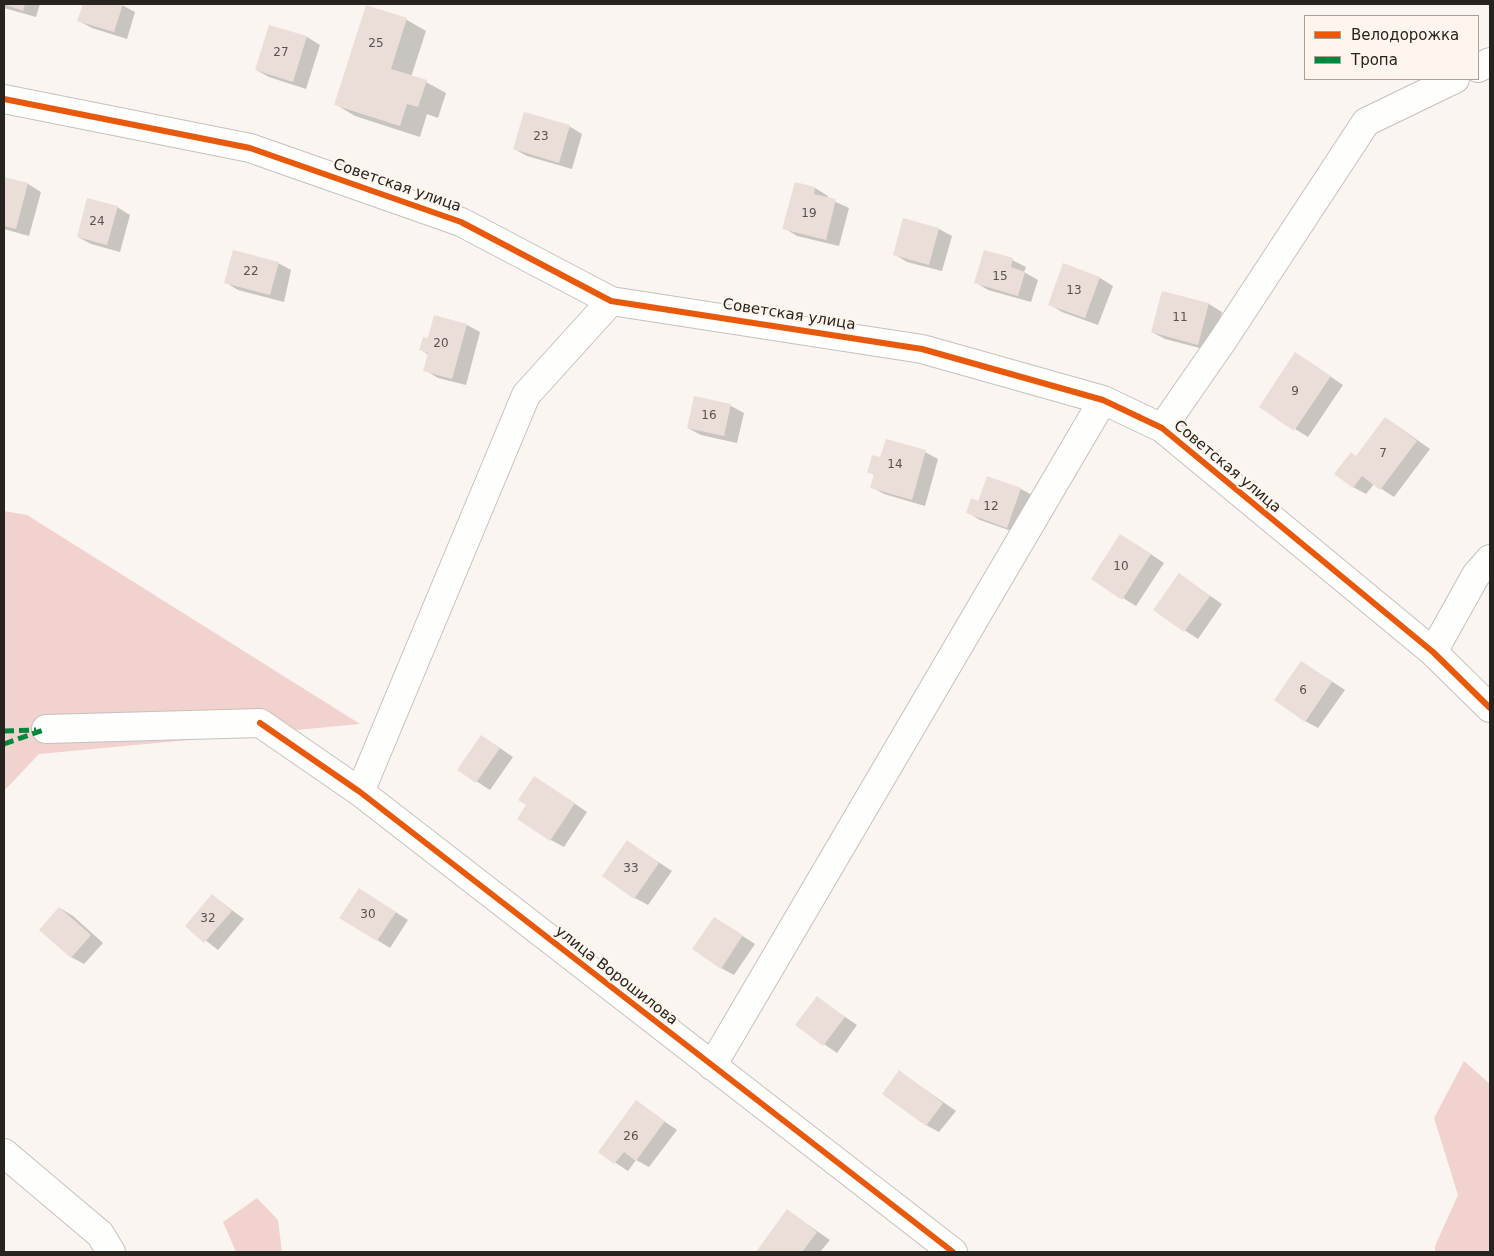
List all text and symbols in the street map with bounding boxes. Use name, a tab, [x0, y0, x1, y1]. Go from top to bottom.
legend	[1304, 15, 1479, 80]
text: Велодорожка	[1351, 26, 1459, 44]
house number: 25	[368, 37, 384, 51]
house number: 27	[273, 46, 289, 60]
text: Тропа	[1351, 51, 1398, 69]
house number: 23	[533, 130, 549, 144]
street label: Советская улица	[331, 156, 463, 216]
house number: 19	[801, 207, 817, 221]
house number: 24	[89, 215, 105, 229]
house number: 22	[243, 265, 259, 279]
house number: 15	[992, 270, 1008, 284]
house number: 13	[1066, 284, 1082, 298]
street label: Советская улица	[721, 296, 857, 334]
house number: 11	[1172, 311, 1188, 325]
house number: 20	[433, 337, 449, 351]
house number: 9	[1291, 385, 1299, 399]
house number: 16	[701, 409, 717, 423]
street label: Советская улица	[1170, 417, 1284, 517]
house number: 7	[1379, 447, 1387, 461]
house number: 14	[887, 458, 903, 472]
house number: 12	[983, 500, 999, 514]
house number: 10	[1113, 560, 1129, 574]
house number: 6	[1299, 684, 1307, 698]
house number: 33	[623, 862, 639, 876]
house number: 30	[360, 908, 376, 922]
house number: 32	[200, 912, 216, 926]
street label: улица Ворошилова	[551, 922, 681, 1030]
house number: 26	[623, 1130, 639, 1144]

